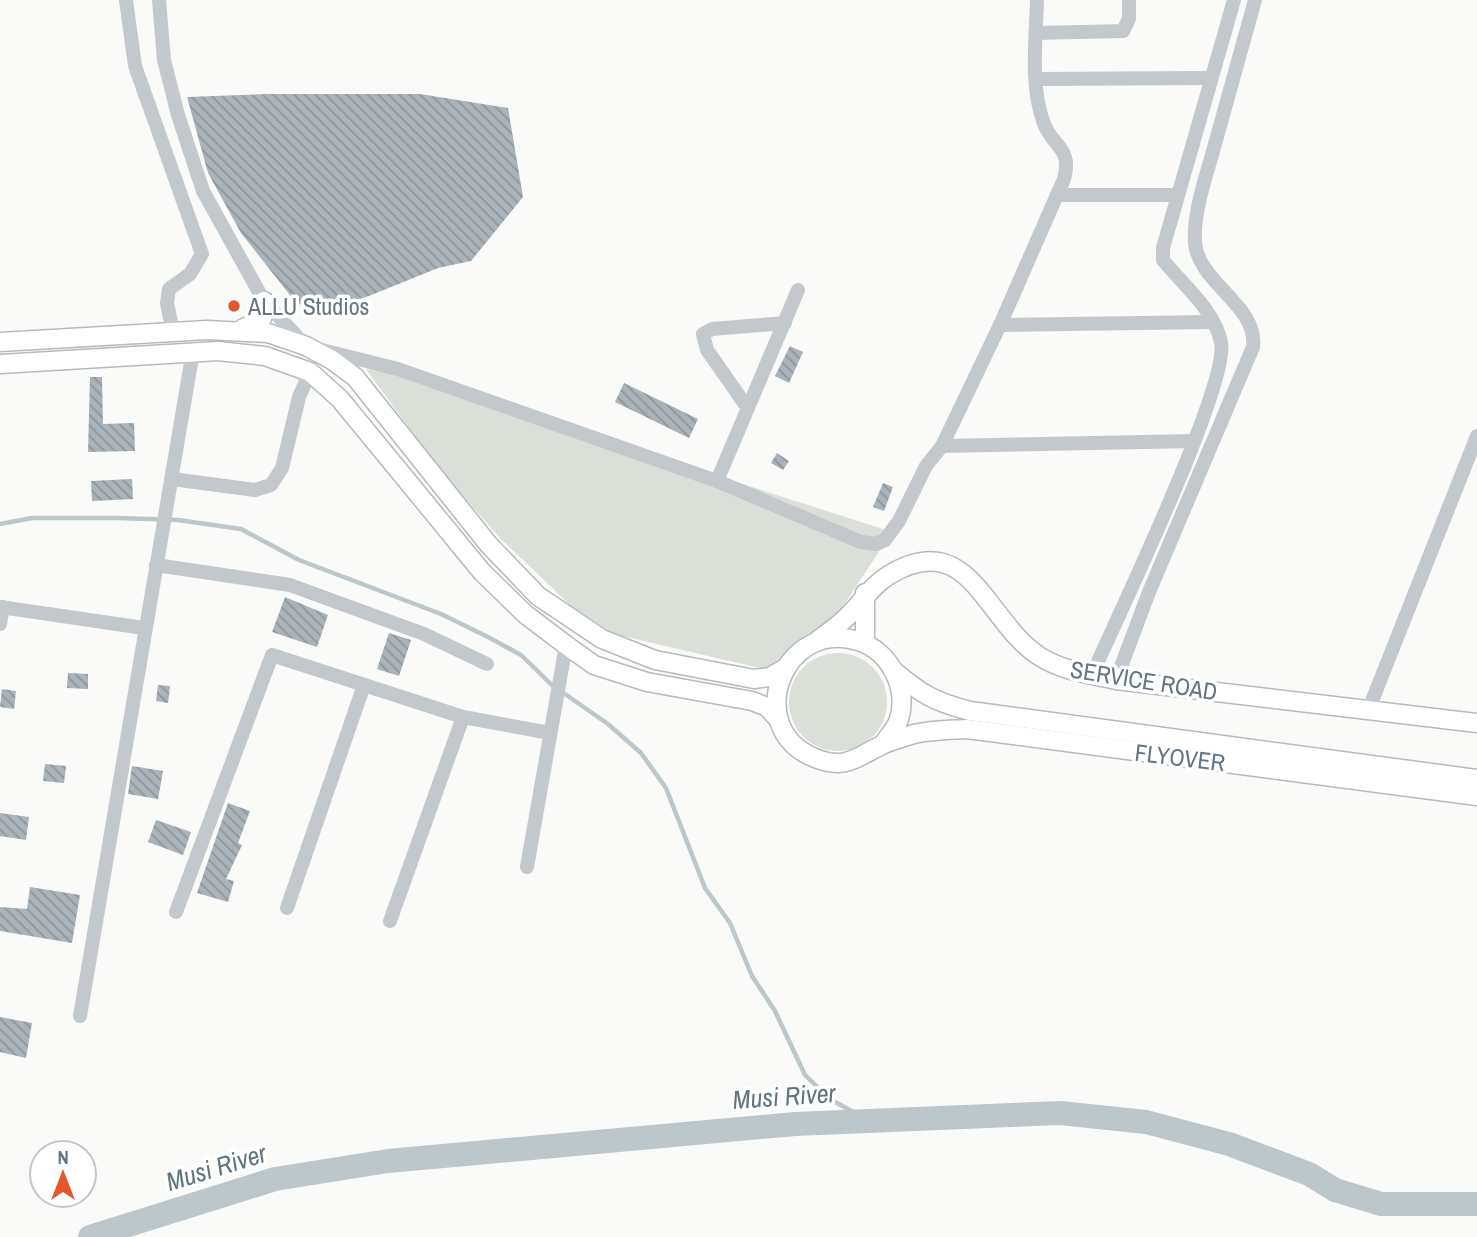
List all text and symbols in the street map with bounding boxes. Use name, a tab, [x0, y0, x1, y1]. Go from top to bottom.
place label: ALLU Studios	[247, 290, 369, 322]
marker: ALLU Studios	[226, 298, 242, 314]
street label: SERVICE ROAD	[1068, 653, 1220, 707]
street label: FLYOVER	[1133, 736, 1227, 778]
water label: Musi River	[731, 1075, 838, 1117]
water label: Musi River	[162, 1135, 271, 1199]
north arrow	[28, 1139, 98, 1209]
text: N	[57, 1144, 69, 1170]

